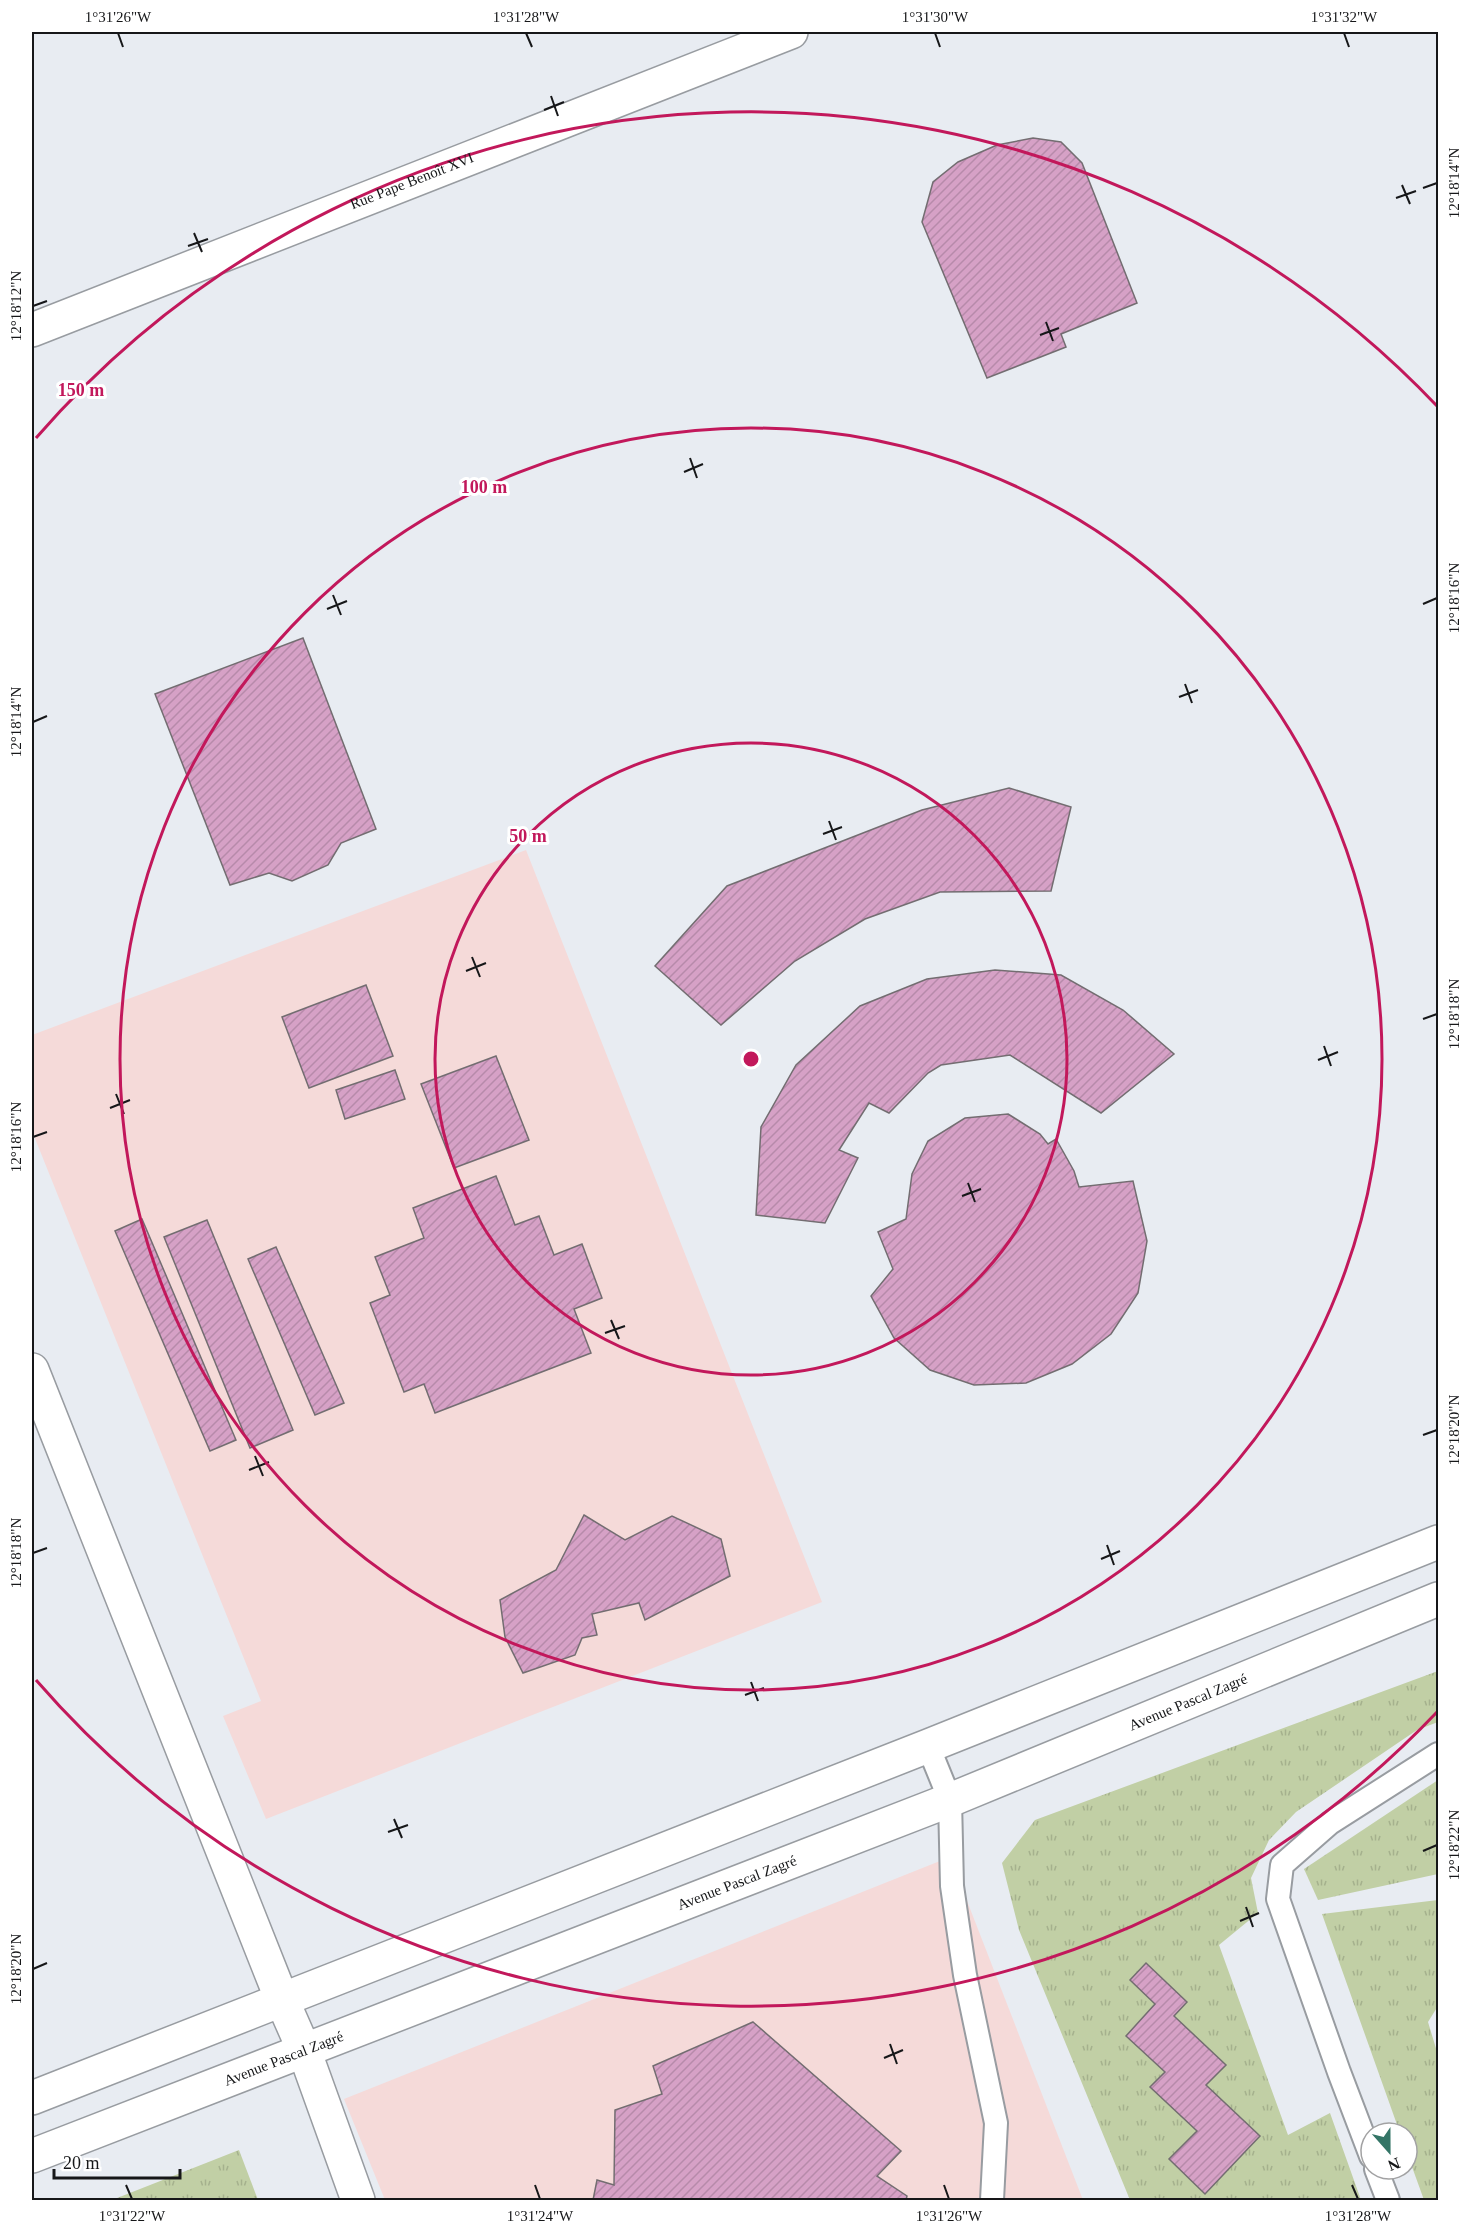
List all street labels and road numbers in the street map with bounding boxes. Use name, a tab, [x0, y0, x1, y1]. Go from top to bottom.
street label: Rue Pape Benoît XVI	[348, 149, 476, 212]
street label: Avenue Pascal Zagré	[1126, 1670, 1250, 1733]
street label: Avenue Pascal Zagré	[675, 1852, 799, 1913]
street label: Avenue Pascal Zagré	[222, 2028, 346, 2089]

